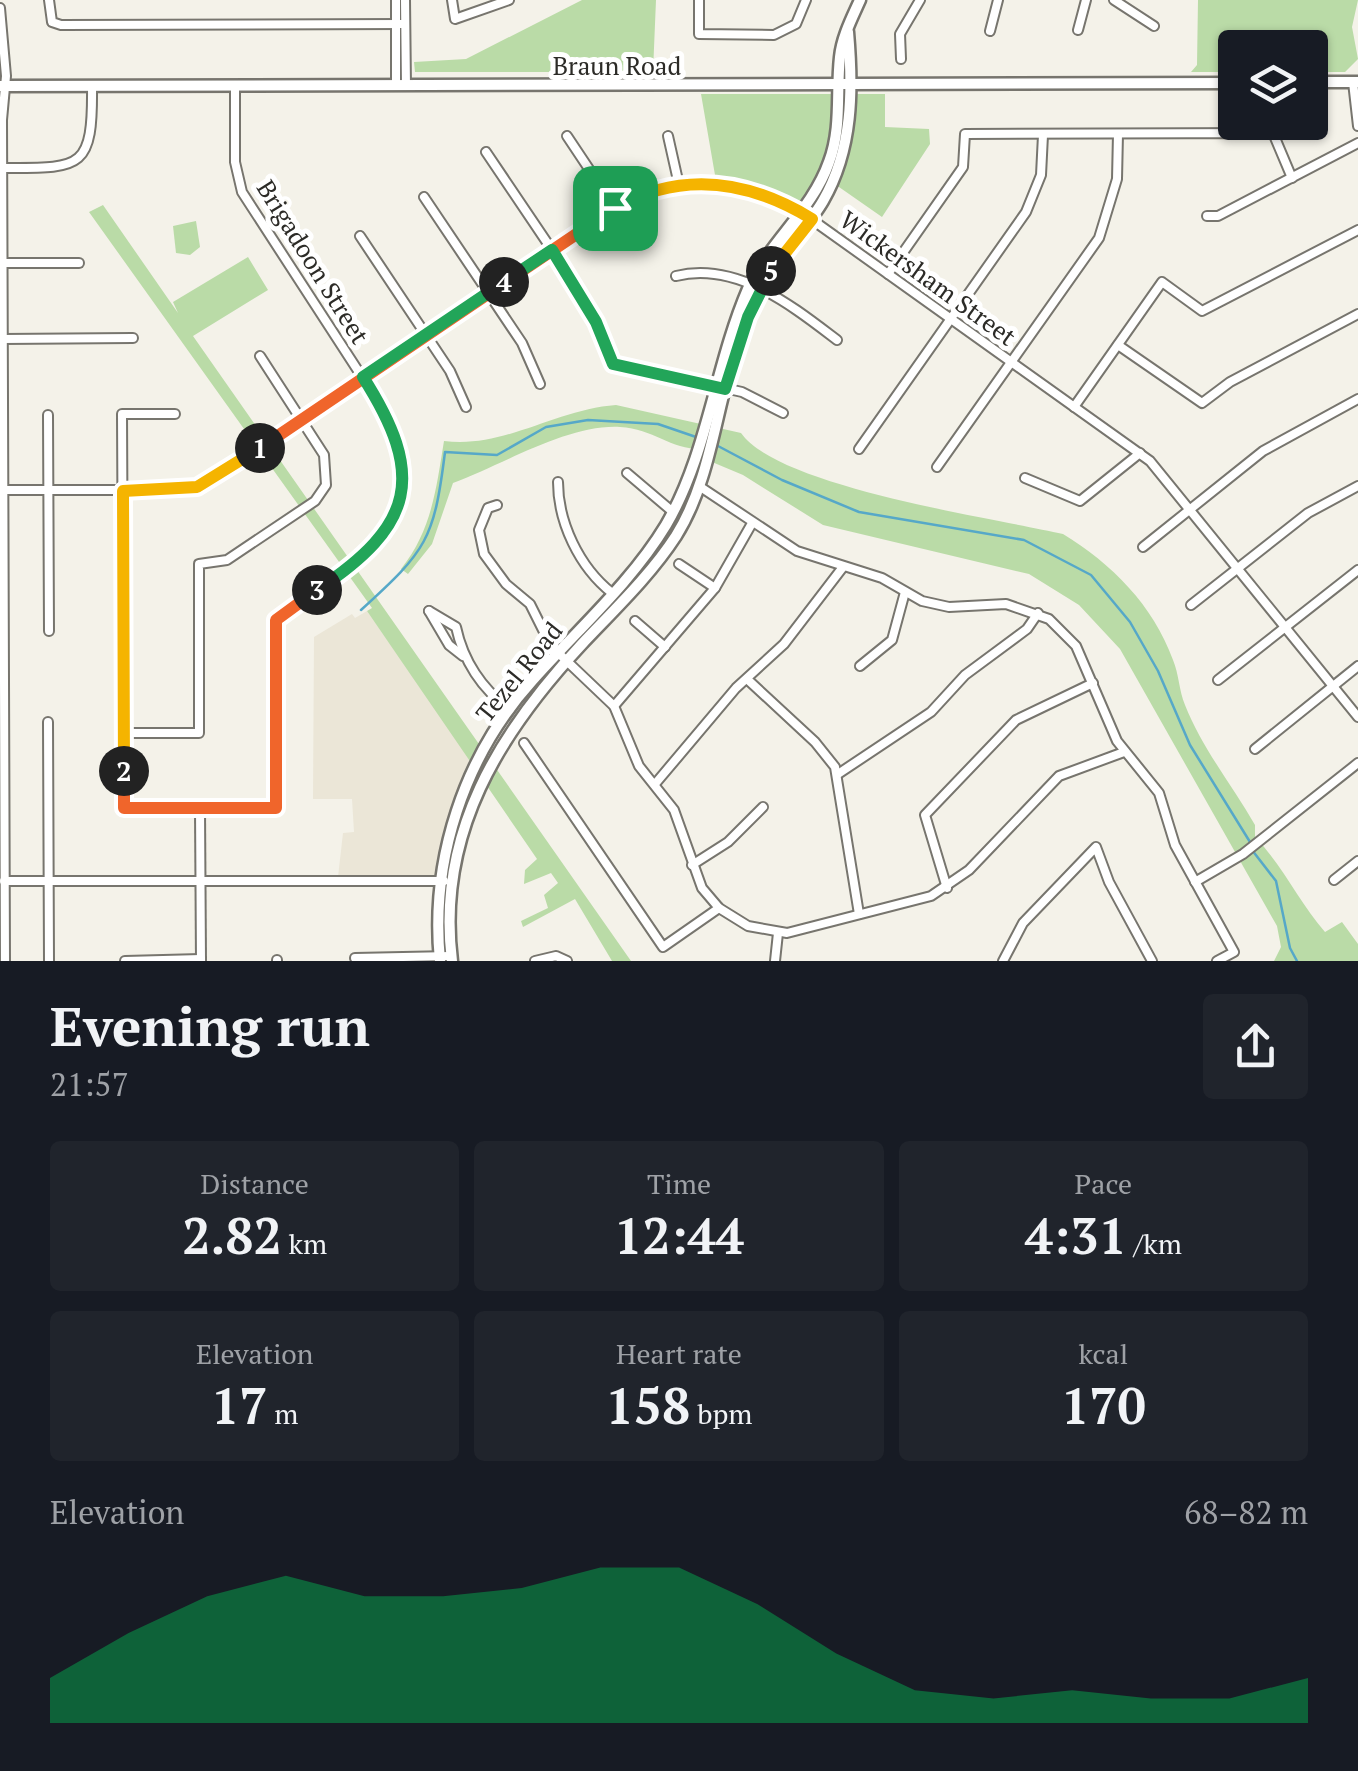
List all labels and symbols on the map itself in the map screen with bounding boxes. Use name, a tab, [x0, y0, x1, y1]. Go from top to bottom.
street label: Braun Road	[553, 49, 681, 82]
pin	[573, 166, 658, 251]
street label: Brigadoon Street	[250, 174, 377, 350]
street label: Wickersham Street	[834, 203, 1023, 353]
pin: 5	[746, 246, 796, 296]
pin: 4	[479, 257, 529, 307]
pin: 1	[235, 423, 285, 473]
pin: 3	[292, 565, 342, 615]
street label: Tezel Road	[468, 615, 569, 729]
pin: 2	[99, 746, 149, 796]

